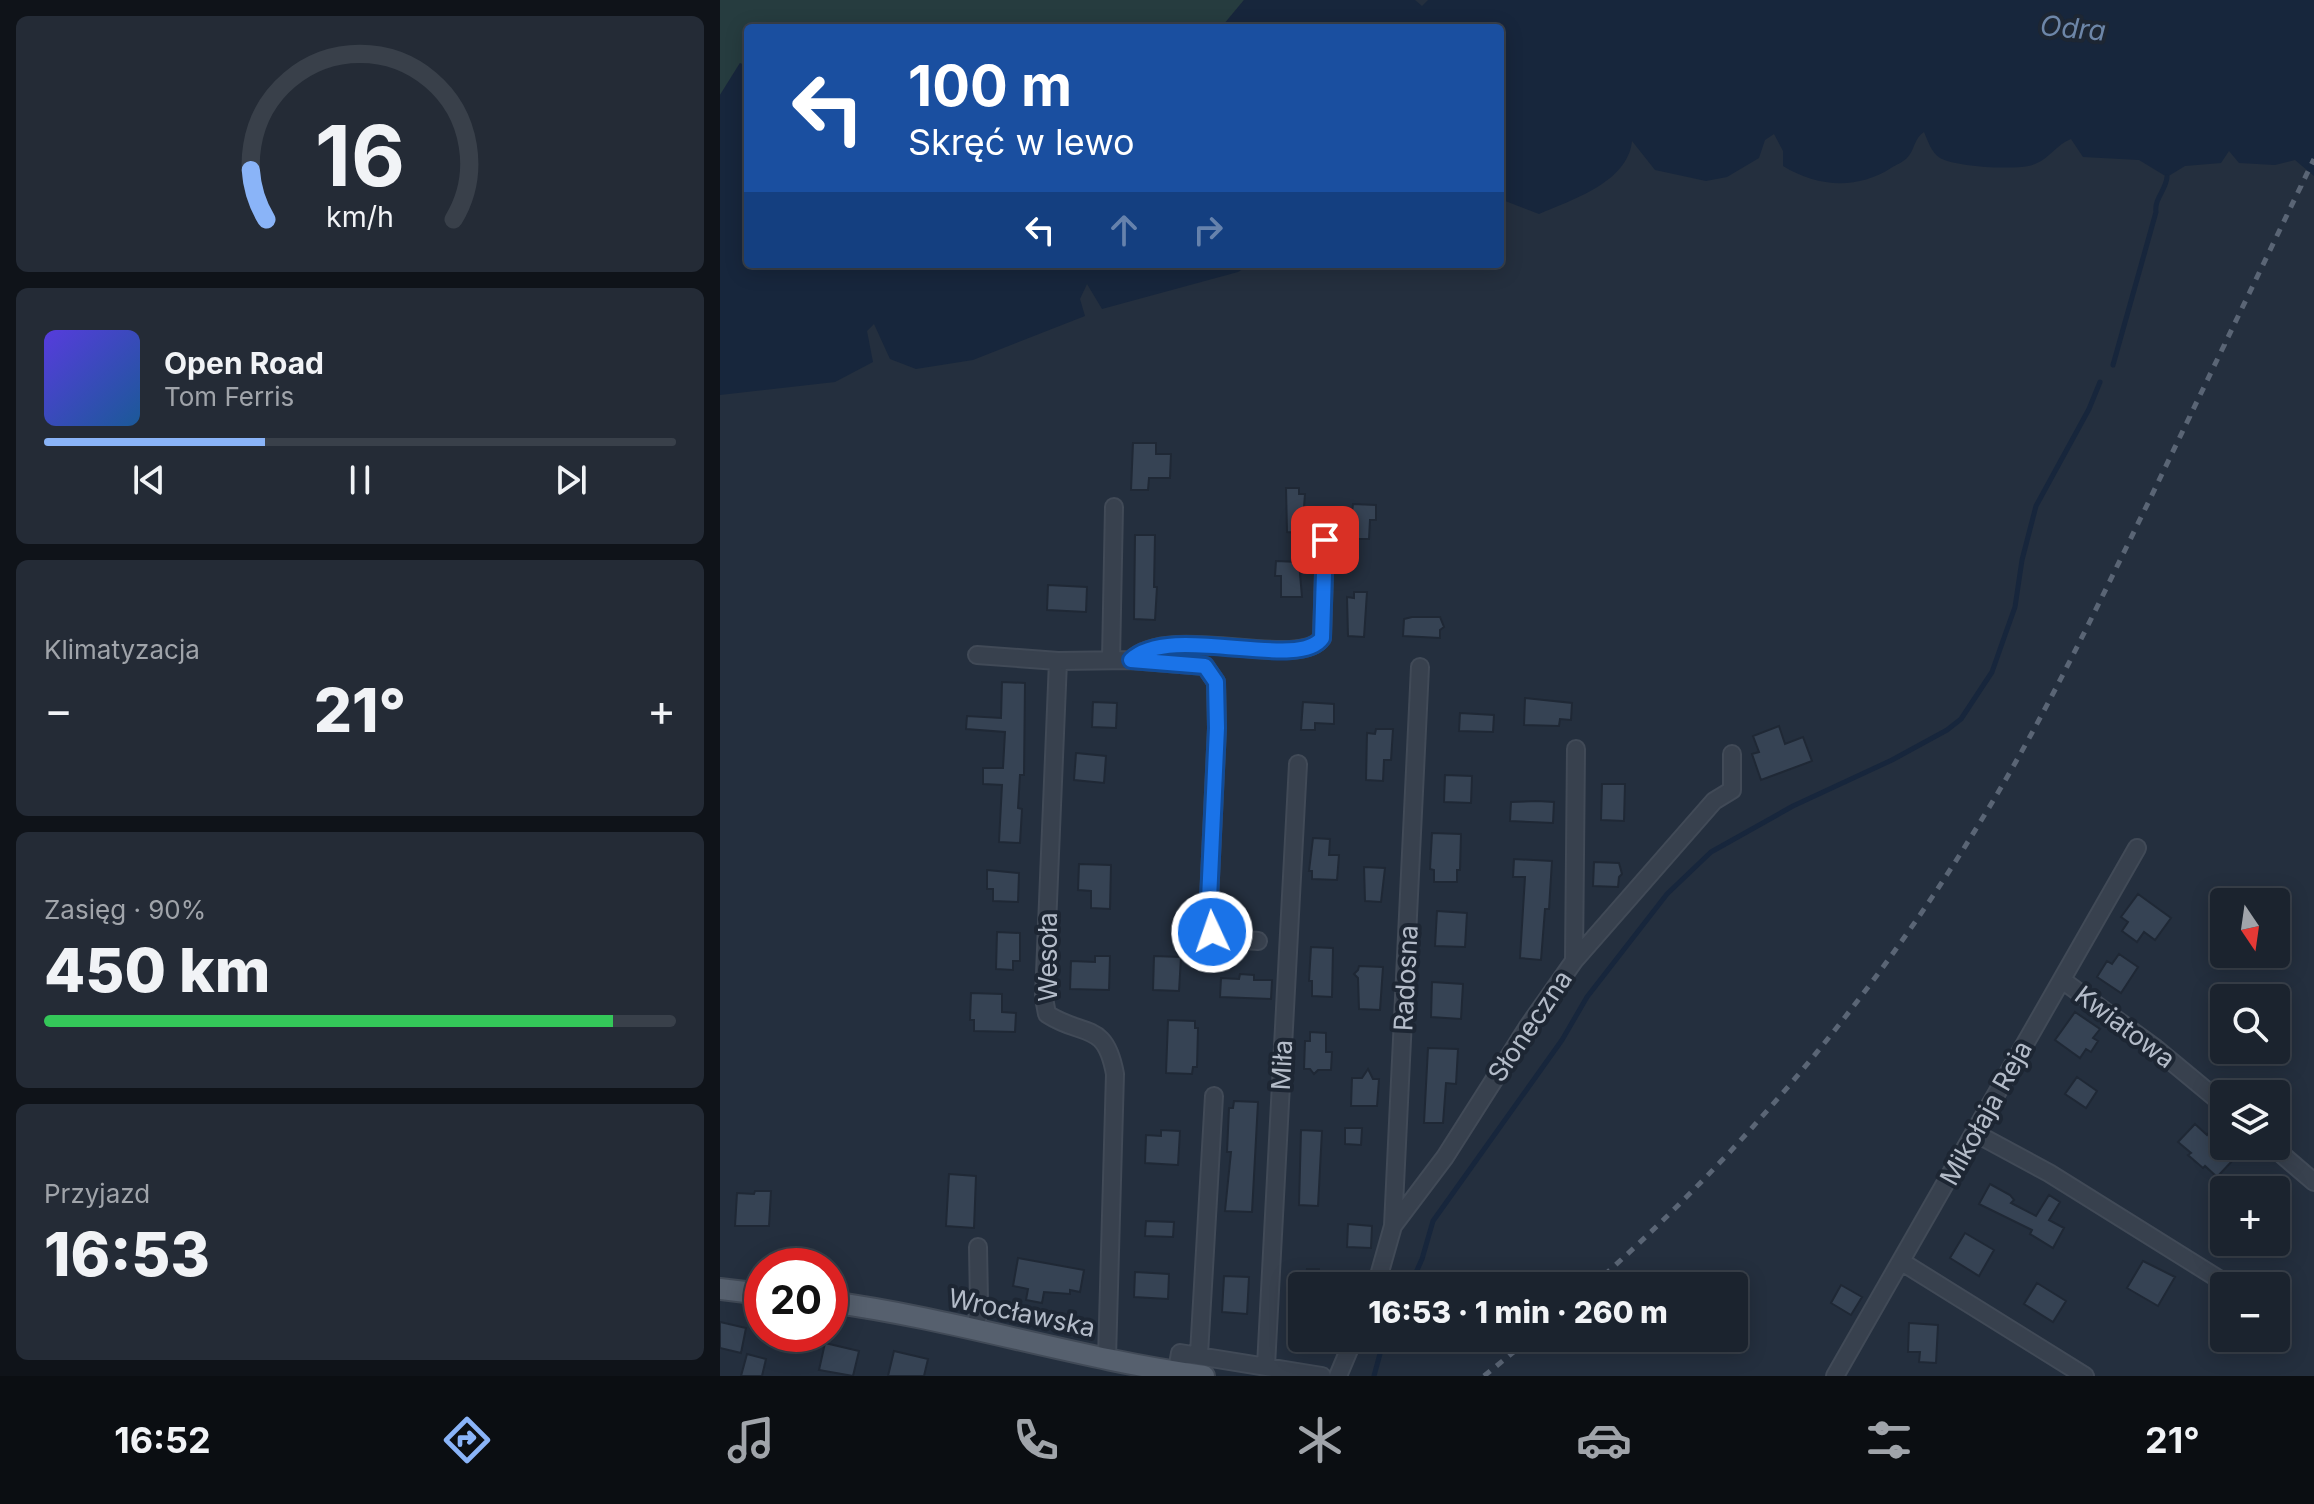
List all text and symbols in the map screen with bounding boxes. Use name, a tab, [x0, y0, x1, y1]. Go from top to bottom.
water label: Odra	[2039, 8, 2107, 48]
text: 100 m	[908, 52, 1072, 120]
icon: left	[776, 56, 880, 160]
text: 16	[315, 105, 405, 206]
text: Skręć w lewo	[908, 120, 1135, 164]
text: km/h	[326, 199, 394, 234]
icon: left	[1018, 208, 1062, 252]
icon: ahead	[1102, 208, 1146, 252]
icon: right	[1186, 208, 1230, 252]
text: Open Road	[164, 345, 324, 381]
text: Tom Ferris	[164, 381, 294, 412]
icon: previous	[127, 458, 171, 502]
icon: pause	[338, 458, 382, 502]
icon: next	[549, 458, 593, 502]
pin	[1291, 506, 1359, 574]
icon: arrive	[1303, 518, 1347, 562]
text: Klimatyzacja	[44, 634, 200, 665]
text: 21°	[314, 674, 406, 746]
text: −	[44, 683, 73, 737]
text: +	[647, 683, 676, 737]
north arrow	[2210, 888, 2290, 968]
map controls	[2210, 888, 2290, 1352]
position arrow	[1170, 890, 1254, 974]
text: Zasięg · 90%	[44, 894, 206, 925]
street label: Wesoła	[1032, 912, 1063, 1002]
street label: Radosna	[1387, 924, 1424, 1032]
text: 450 km	[44, 934, 270, 1006]
street label: Słoneczna	[1481, 964, 1578, 1087]
street label: Kwiatowa	[2069, 979, 2181, 1074]
button: search	[2210, 984, 2290, 1064]
street label: Mikołaja Reja	[1933, 1035, 2038, 1190]
street label: Miła	[1265, 1039, 1298, 1091]
button: layers	[2210, 1080, 2290, 1160]
button: +	[2210, 1176, 2290, 1256]
text: Przyjazd	[44, 1178, 150, 1209]
text: 16:53	[44, 1218, 210, 1290]
speed limit sign: 20	[744, 1248, 848, 1352]
button: −	[2210, 1272, 2290, 1352]
street label: Wrocławska	[946, 1282, 1098, 1343]
text: 16:53 · 1 min · 260 m	[1368, 1294, 1668, 1330]
icon: directions	[439, 1412, 495, 1468]
icon: music	[723, 1412, 779, 1468]
icon: phone	[1008, 1412, 1064, 1468]
icon: climate	[1292, 1412, 1348, 1468]
icon: car	[1576, 1412, 1632, 1468]
icon: filters	[1861, 1412, 1917, 1468]
text: 16:52	[114, 1418, 211, 1462]
text: 21°	[2145, 1418, 2200, 1462]

